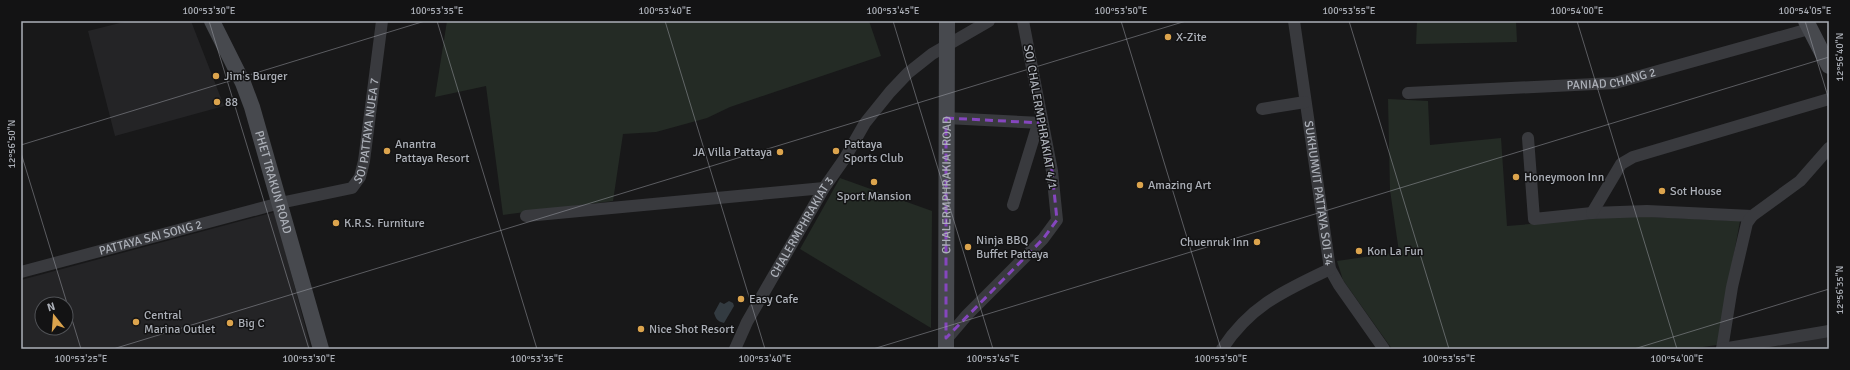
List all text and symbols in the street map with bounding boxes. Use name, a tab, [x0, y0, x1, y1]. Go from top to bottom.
text: 100°53'30"E	[182, 5, 236, 17]
text: 100°53'35"E	[410, 5, 464, 17]
text: 100°53'40"E	[638, 5, 692, 17]
text: 100°53'45"E	[866, 5, 920, 17]
text: 100°53'50"E	[1094, 5, 1148, 17]
text: 100°53'55"E	[1322, 5, 1376, 17]
text: 100°54'00"E	[1550, 5, 1604, 17]
text: 100°54'05"E	[1778, 5, 1832, 17]
place label: X-Zite	[1176, 30, 1207, 45]
marker: X-Zite	[1163, 32, 1173, 42]
text: 12°56'40"N	[1834, 33, 1846, 81]
street label: SOI CHALERMPHRAKIAT 4/1	[1020, 44, 1060, 190]
street label: PANIAD CHANG 2	[1566, 64, 1658, 93]
place label: Jim's Burger	[224, 69, 288, 84]
marker: Jim's Burger	[211, 71, 221, 81]
street label: SOI PATTAYA NUEA 7	[350, 77, 382, 187]
place label: 88	[225, 95, 238, 110]
marker: 88	[212, 97, 222, 107]
street label: CHALERMPHRAKIAT ROAD	[939, 116, 954, 254]
text: 12°56'50"N	[6, 120, 18, 168]
street label: SUKHUMVIT PATTAYA SOI 34	[1301, 120, 1337, 267]
street label: PHET TRAKUN ROAD	[252, 129, 295, 236]
place label: Anantra Pattaya Resort	[395, 137, 469, 166]
place label: Pattaya Sports Club	[844, 137, 904, 166]
place label: JA Villa Pattaya	[693, 145, 772, 160]
marker: Anantra Pattaya Resort	[382, 146, 392, 156]
marker: Pattaya Sports Club	[831, 146, 841, 156]
marker: JA Villa Pattaya	[775, 147, 785, 157]
place label: Honeymoon Inn	[1524, 170, 1604, 185]
marker: Honeymoon Inn	[1511, 172, 1521, 182]
street label: CHALERMPHRAKIAT 3	[767, 174, 837, 280]
marker: Sport Mansion	[869, 177, 879, 187]
place label: Amazing Art	[1148, 178, 1211, 193]
marker: Amazing Art	[1135, 180, 1145, 190]
place label: Sot House	[1670, 184, 1722, 199]
marker: Sot House	[1657, 186, 1667, 196]
place label: Sport Mansion	[837, 189, 911, 204]
place label: K.R.S. Furniture	[344, 216, 425, 231]
street label: PATTAYA SAI SONG 2	[97, 217, 204, 258]
marker: K.R.S. Furniture	[331, 218, 341, 228]
place label: Ninja BBQ Buffet Pattaya	[976, 233, 1049, 262]
place label: Chuenruk Inn	[1180, 235, 1249, 250]
marker: Chuenruk Inn	[1252, 237, 1262, 247]
marker: Ninja BBQ Buffet Pattaya	[963, 242, 973, 252]
place label: Kon La Fun	[1367, 244, 1423, 259]
marker: Kon La Fun	[1354, 246, 1364, 256]
text: 12°56'35"N	[1834, 266, 1846, 314]
place label: Easy Cafe	[749, 292, 798, 307]
marker: Easy Cafe	[736, 294, 746, 304]
north arrow	[34, 296, 74, 336]
text: N	[46, 300, 57, 314]
place label: Central Marina Outlet	[144, 308, 215, 337]
place label: Big C	[238, 316, 265, 331]
marker: Central Marina Outlet	[131, 317, 141, 327]
marker: Big C	[225, 318, 235, 328]
place label: Nice Shot Resort	[649, 322, 734, 337]
marker: Nice Shot Resort	[636, 324, 646, 334]
text: 100°53'25"E	[54, 353, 108, 365]
text: 100°53'30"E	[282, 353, 336, 365]
text: 100°53'35"E	[510, 353, 564, 365]
text: 100°53'40"E	[738, 353, 792, 365]
text: 100°53'45"E	[966, 353, 1020, 365]
text: 100°53'50"E	[1194, 353, 1248, 365]
text: 100°53'55"E	[1422, 353, 1476, 365]
text: 100°54'00"E	[1650, 353, 1704, 365]

